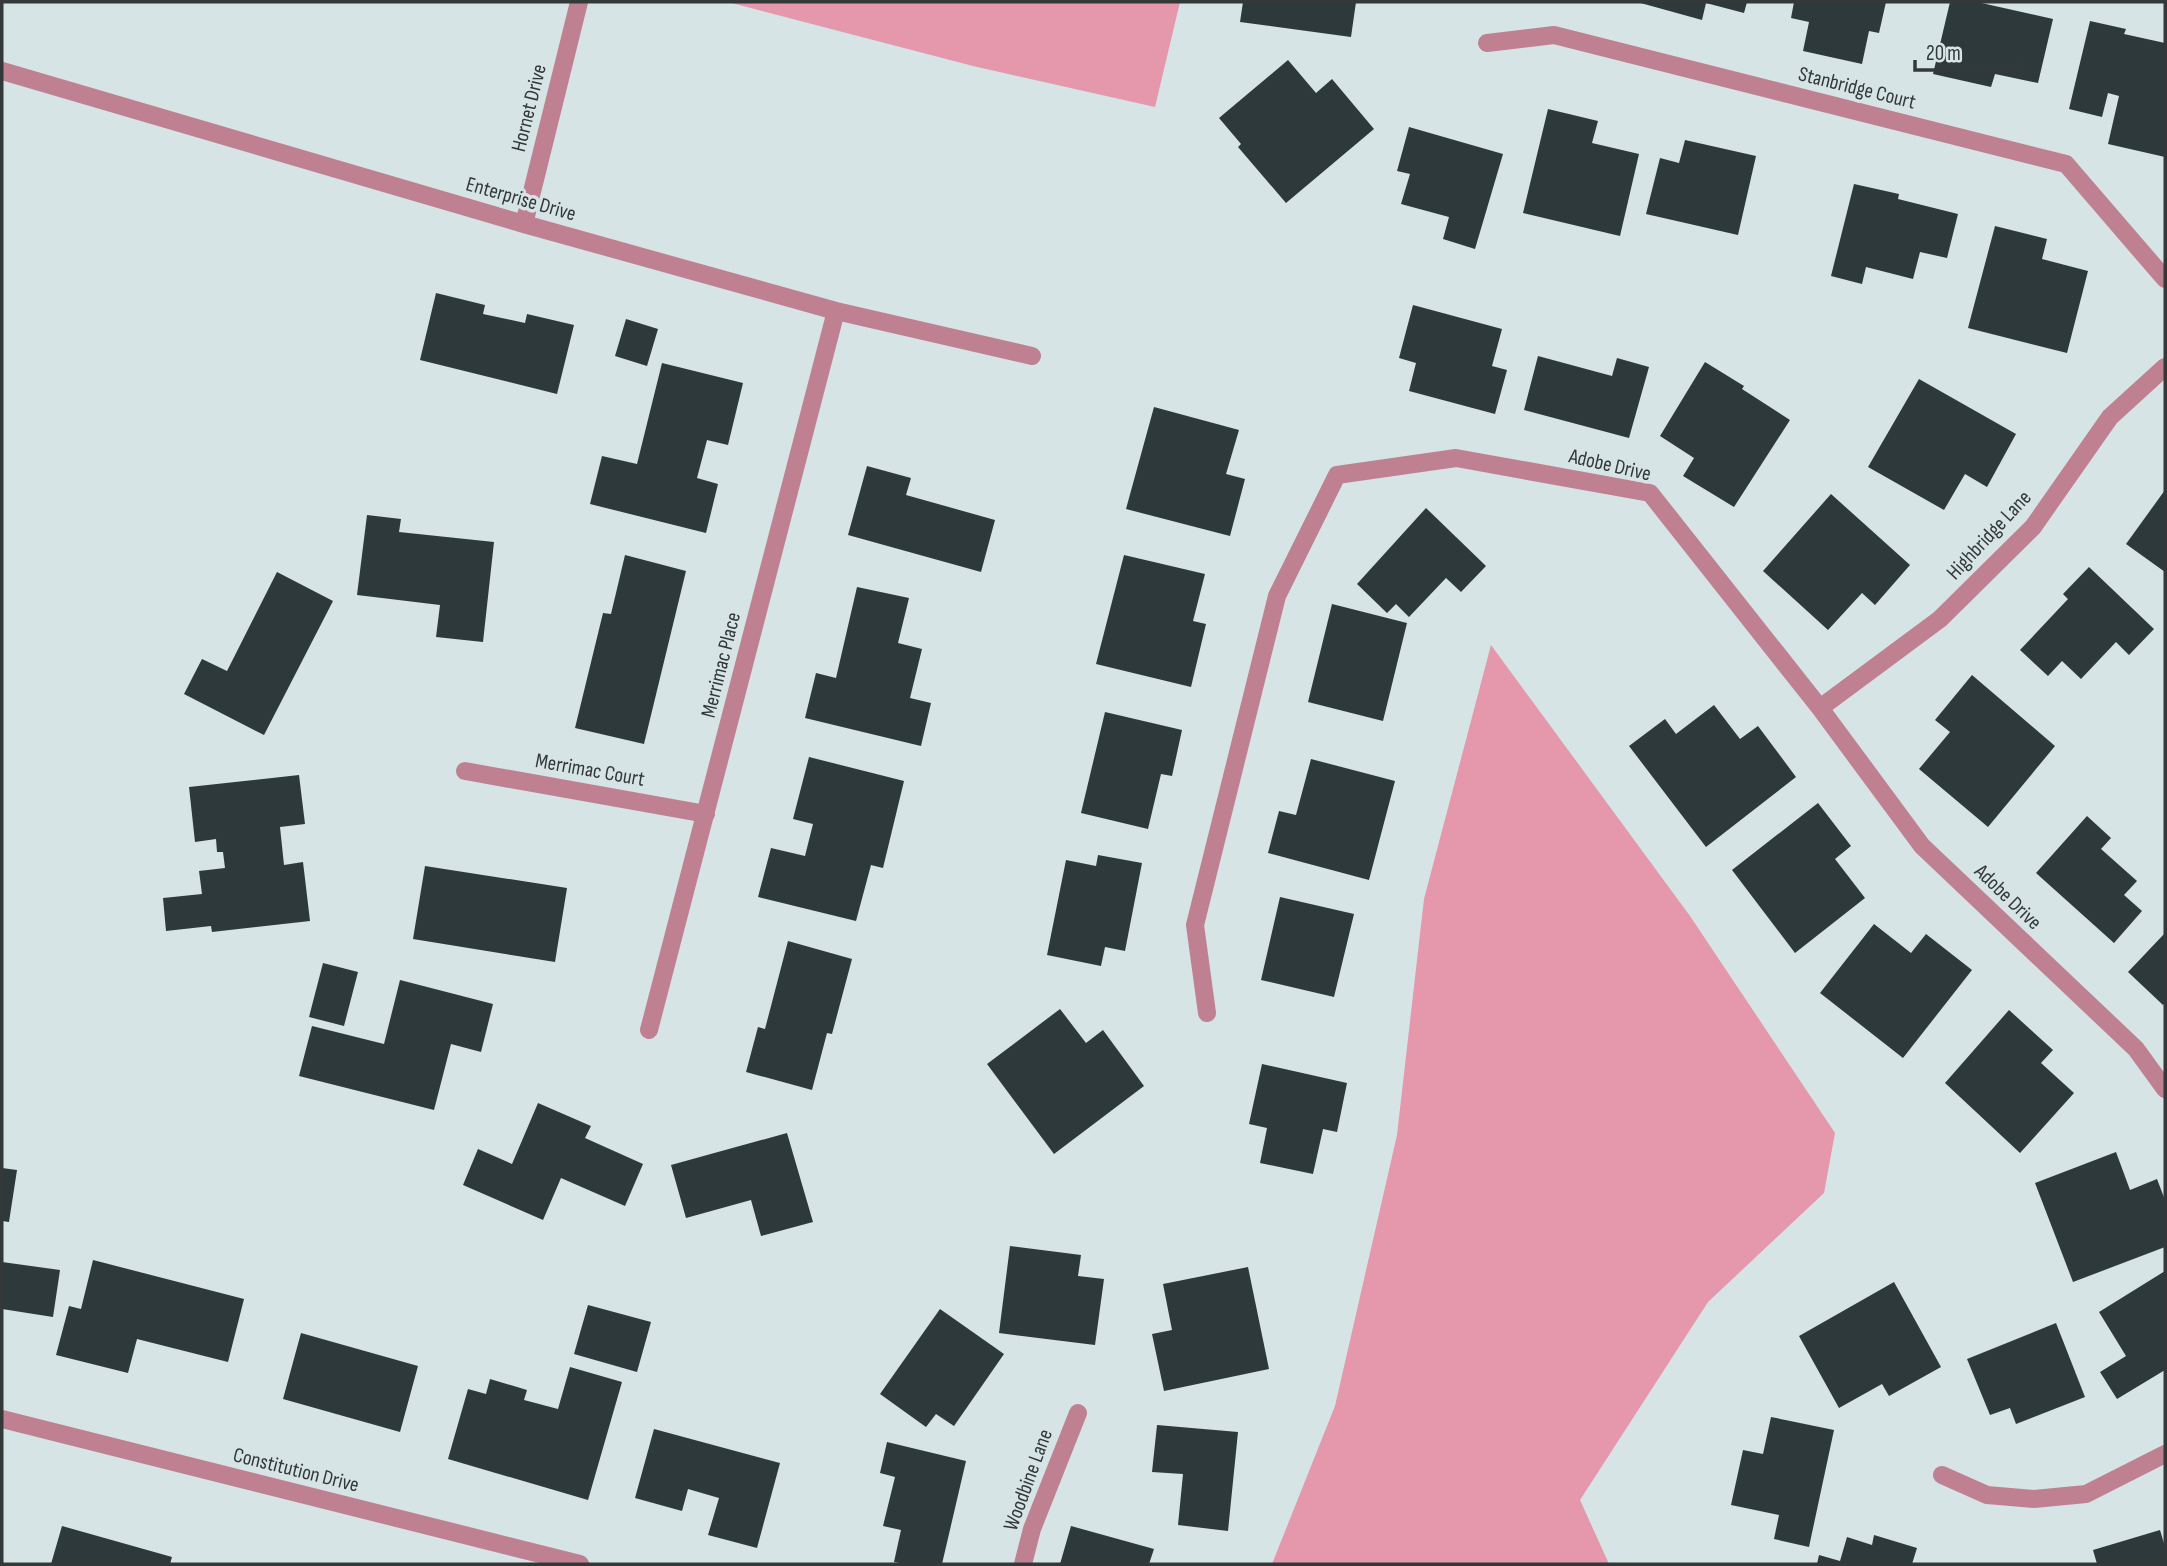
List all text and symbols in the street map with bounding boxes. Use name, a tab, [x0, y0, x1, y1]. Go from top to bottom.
scale bar	[1915, 28, 2024, 72]
text: 20 m	[1926, 41, 1961, 66]
street label: Stanbridge Court	[1796, 61, 1918, 115]
street label: Hornet Drive	[506, 62, 552, 154]
street label: Enterprise Drive	[463, 171, 579, 227]
street label: Adobe Drive	[1566, 443, 1653, 487]
street label: Highbridge Lane	[1941, 485, 2037, 585]
street label: Merrimac Place	[696, 610, 746, 720]
street label: Merrimac Court	[533, 748, 647, 792]
street label: Adobe Drive	[1969, 858, 2047, 935]
street label: Woodbine Lane	[998, 1426, 1058, 1534]
street label: Constitution Drive	[231, 1442, 361, 1498]

